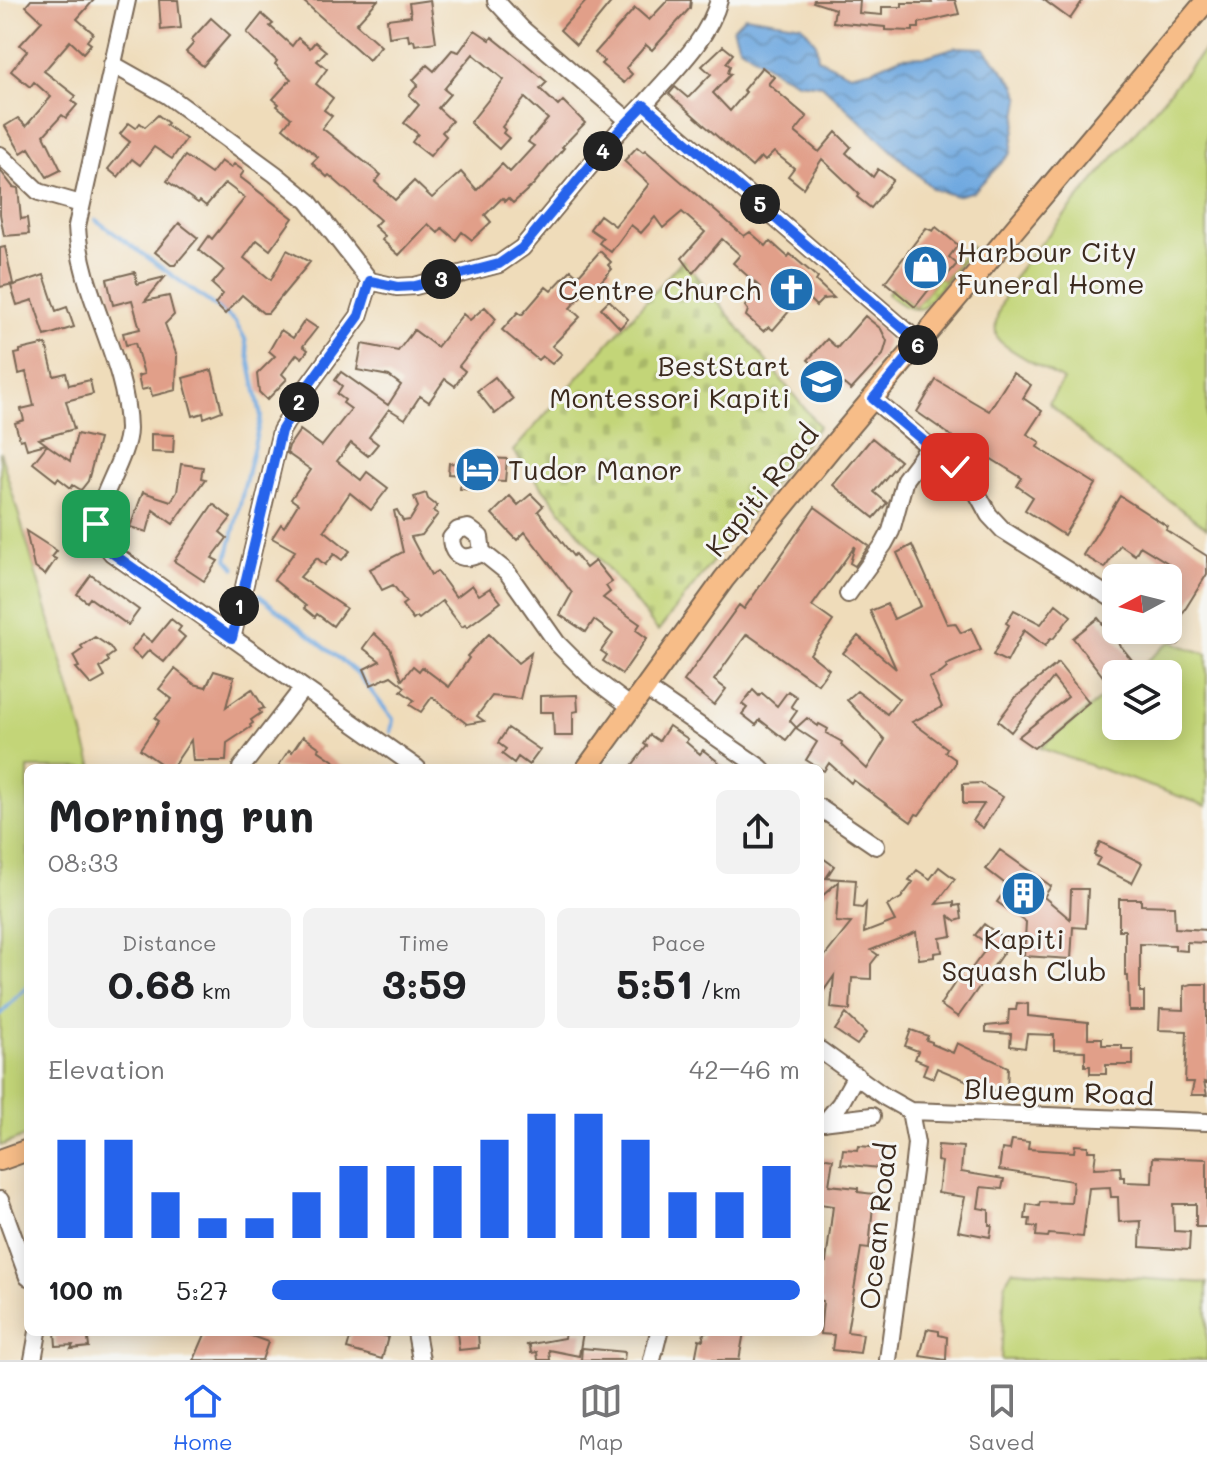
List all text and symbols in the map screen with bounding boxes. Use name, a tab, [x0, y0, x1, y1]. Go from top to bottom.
pin: 4	[583, 131, 623, 171]
text: 4	[596, 136, 610, 165]
pin: 5	[740, 184, 780, 224]
text: 5	[754, 189, 766, 218]
place label: Harbour City Funeral Home	[957, 233, 1145, 301]
shop icon: Harbour City Funeral Home	[902, 243, 950, 291]
pin: 3	[421, 259, 461, 299]
text: 3	[434, 264, 448, 293]
church icon: Centre Church	[768, 265, 816, 313]
place label: Centre Church	[558, 271, 761, 307]
pin: 6	[898, 325, 938, 365]
text: 6	[911, 330, 925, 359]
place label: BestStart Montessori Kapiti	[549, 347, 790, 415]
school or university icon: BestStart Montessori Kapiti	[797, 357, 845, 405]
pin: 2	[279, 382, 319, 422]
text: 2	[293, 387, 305, 416]
street label: Kapiti Road	[697, 417, 825, 563]
pin	[921, 433, 989, 501]
hotel icon: Tudor Manor	[453, 445, 501, 493]
icon: check	[933, 445, 977, 489]
place label: Tudor Manor	[508, 451, 682, 487]
pin	[62, 490, 130, 558]
icon: arrive	[74, 502, 118, 546]
north arrow	[1102, 564, 1182, 644]
map controls	[1102, 564, 1182, 740]
pin: 1	[219, 586, 259, 626]
text: 1	[234, 591, 244, 620]
button: layers	[1102, 660, 1182, 740]
text: Morning run	[48, 786, 314, 843]
button: share	[716, 790, 800, 874]
text: 08:33	[48, 845, 118, 879]
building icon: Kapiti Squash Club	[1000, 870, 1048, 918]
place label: Kapiti Squash Club	[941, 920, 1107, 988]
text: Distance	[122, 928, 217, 957]
text: Time	[399, 928, 449, 957]
text: Pace	[652, 928, 706, 957]
text: 0.68	[108, 957, 195, 1009]
text: 3:59	[382, 957, 466, 1009]
text: 5:51	[616, 957, 693, 1009]
text: km	[195, 976, 231, 1005]
text: /km	[693, 976, 741, 1005]
text: Elevation	[48, 1052, 165, 1086]
text: 42–46 m	[689, 1052, 800, 1086]
street label: Bluegum Road	[964, 1070, 1154, 1112]
street label: Ocean Road	[850, 1141, 904, 1311]
text: 100 m	[48, 1273, 123, 1307]
text: 5:27	[176, 1273, 228, 1307]
tab: Home	[173, 1379, 233, 1456]
tab: Map	[578, 1379, 623, 1456]
tab: Saved	[969, 1379, 1034, 1456]

